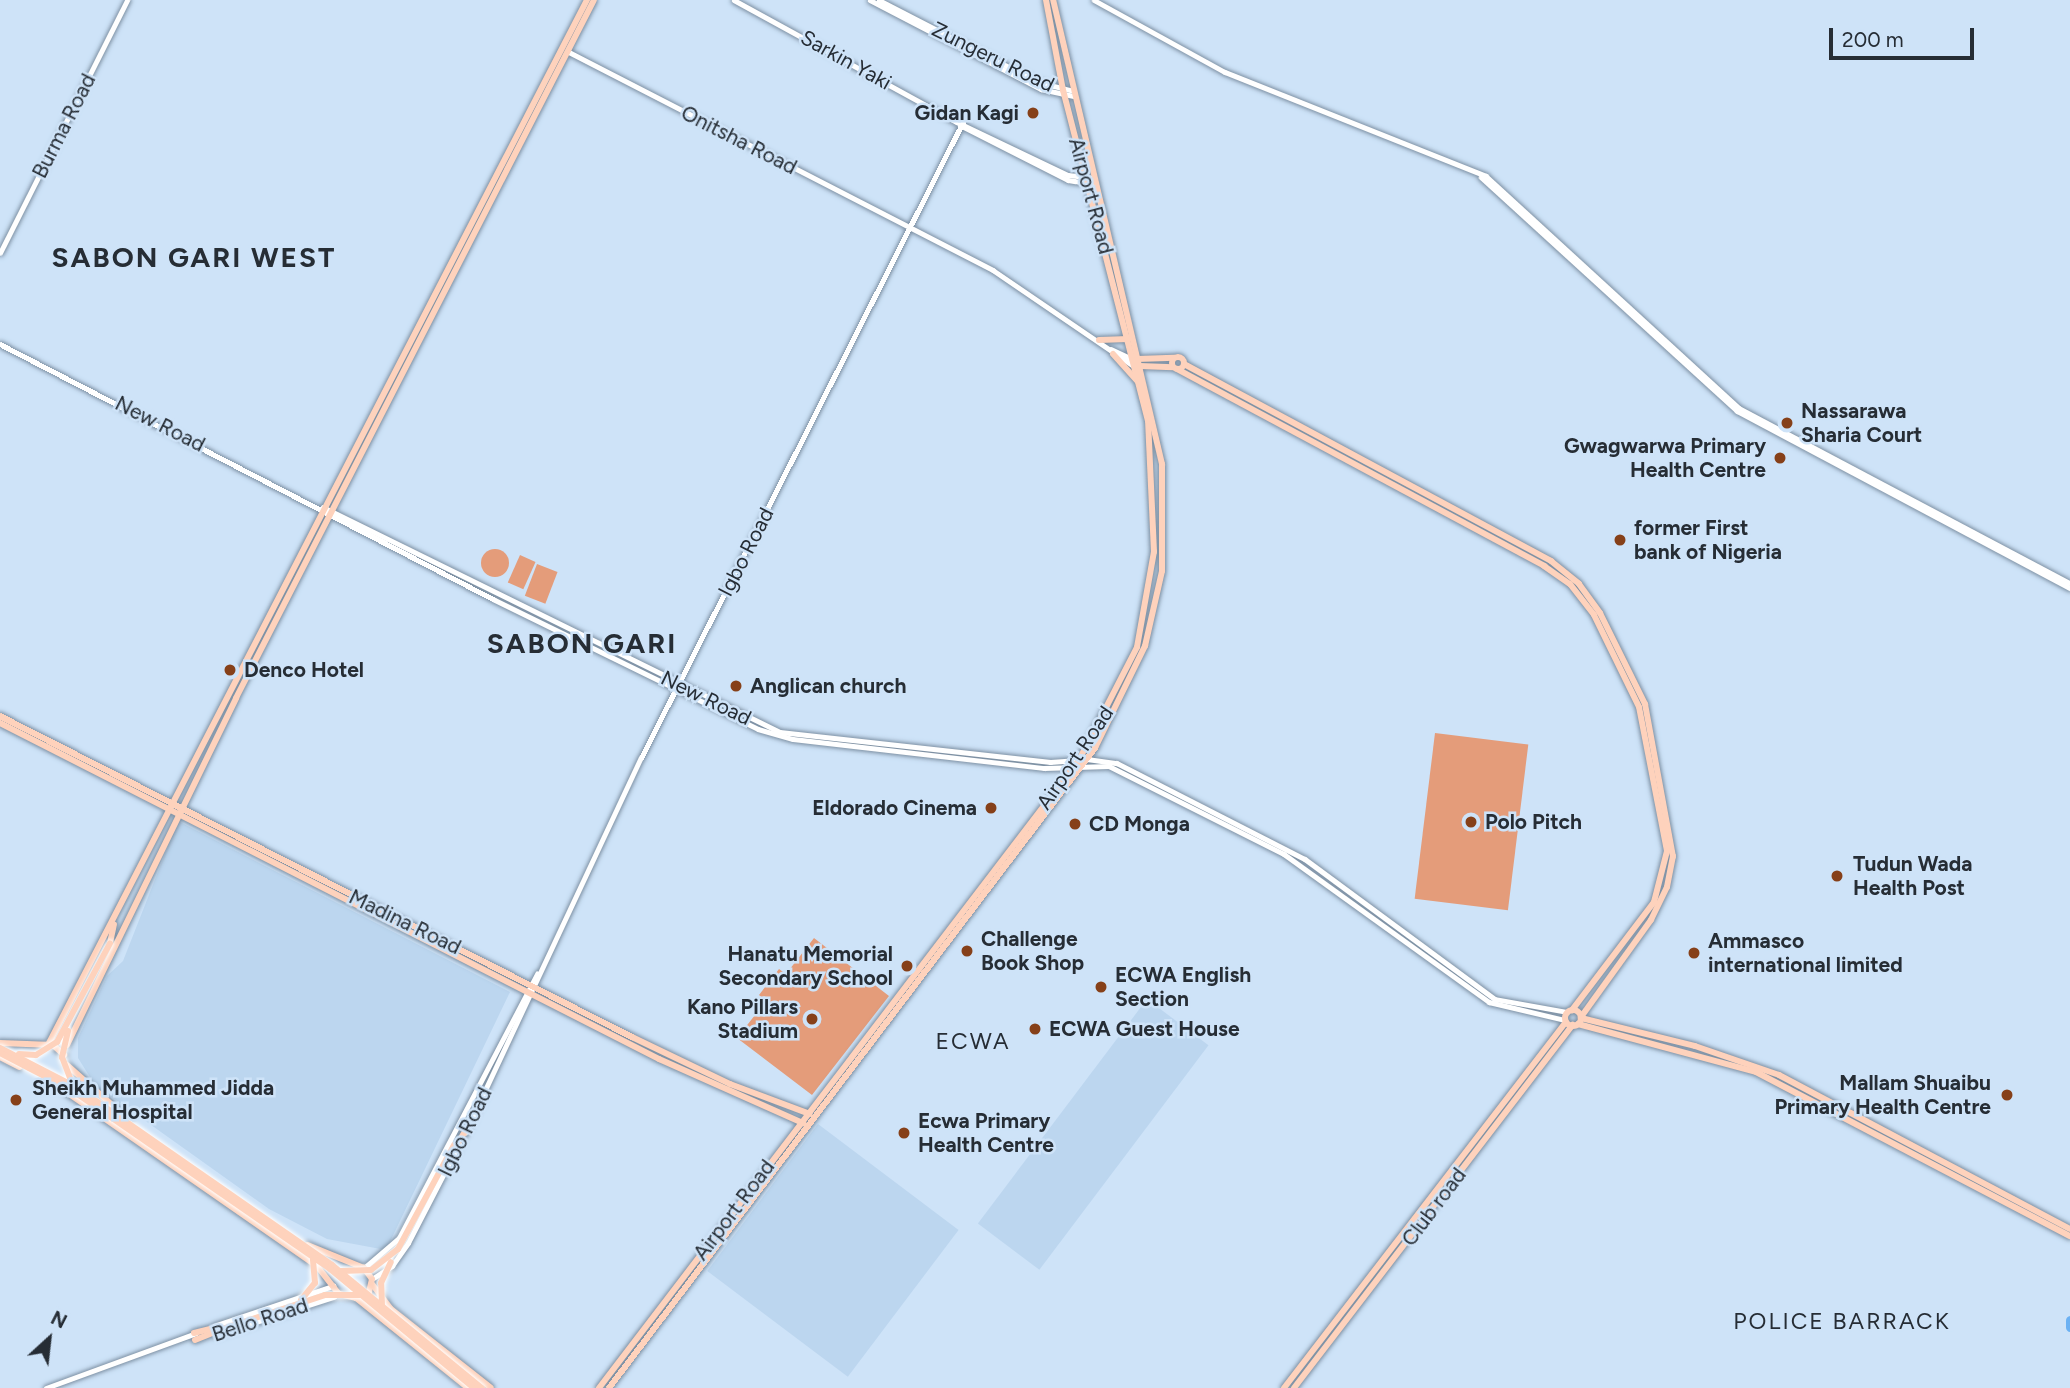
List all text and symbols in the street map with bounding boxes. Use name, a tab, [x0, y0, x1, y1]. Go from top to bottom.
scale bar	[1832, 14, 1977, 58]
street label: Zungeru Road	[928, 17, 1058, 97]
street label: Sarkin Yaki	[796, 25, 896, 95]
text: 200 m	[1842, 27, 1904, 52]
street label: Burma Road	[27, 70, 101, 182]
street label: Onitsha Road	[677, 100, 801, 180]
place label: Gidan Kagi	[915, 100, 1019, 126]
marker: Gidan Kagi	[1025, 105, 1041, 121]
street label: Airport Road	[1063, 135, 1119, 257]
district label: SABON GARI WEST	[53, 240, 335, 274]
street label: New Road	[111, 391, 209, 457]
place label: Nassarawa Sharia Court	[1801, 398, 1922, 448]
marker: Nassarawa Sharia Court	[1779, 415, 1795, 431]
place label: Gwagwarwa Primary Health Centre	[1564, 433, 1766, 483]
marker: Gwagwarwa Primary Health Centre	[1772, 450, 1788, 466]
street label: Igbo Road	[713, 503, 779, 601]
place label: former First bank of Nigeria	[1634, 515, 1782, 565]
marker: former First bank of Nigeria	[1612, 532, 1628, 548]
district label: SABON GARI	[488, 626, 676, 660]
place label: Denco Hotel	[244, 657, 364, 683]
marker: Denco Hotel	[222, 662, 238, 678]
street label: New Road	[657, 665, 755, 731]
place label: Anglican church	[750, 673, 907, 699]
marker: Anglican church	[728, 678, 744, 694]
street label: Airport Road	[1031, 701, 1119, 815]
place label: Eldorado Cinema	[812, 795, 977, 821]
marker: Eldorado Cinema	[983, 800, 999, 816]
place label: Polo Pitch	[1485, 809, 1582, 835]
place label: CD Monga	[1089, 811, 1190, 837]
marker: Polo Pitch	[1463, 814, 1479, 830]
marker: CD Monga	[1067, 816, 1083, 832]
place label: Tudun Wada Health Post	[1853, 851, 1972, 901]
marker: Tudun Wada Health Post	[1827, 866, 1847, 886]
street label: Madina Road	[345, 884, 465, 960]
place label: Challenge Book Shop	[981, 926, 1084, 976]
place label: Ammasco international limited	[1708, 928, 1903, 978]
place label: Hanatu Memorial Secondary School	[719, 941, 893, 991]
marker: Challenge Book Shop	[959, 943, 975, 959]
marker: Ammasco international limited	[1686, 945, 1702, 961]
marker: Hanatu Memorial Secondary School	[899, 958, 915, 974]
place label: ECWA English Section	[1115, 962, 1251, 1012]
marker: ECWA English Section	[1093, 979, 1109, 995]
place label: Kano Pillars Stadium	[687, 994, 798, 1044]
marker: Kano Pillars Stadium	[804, 1011, 820, 1027]
place label: ECWA Guest House	[1049, 1016, 1240, 1042]
marker: ECWA Guest House	[1027, 1021, 1043, 1037]
district label: ECWA	[936, 1027, 1010, 1055]
place label: Mallam Shuaibu Primary Health Centre	[1774, 1070, 1991, 1120]
place label: Sheikh Muhammed Jidda General Hospital	[32, 1075, 274, 1125]
street label: Igbo Road	[433, 1083, 497, 1181]
marker: Mallam Shuaibu Primary Health Centre	[1997, 1085, 2017, 1105]
marker: Sheikh Muhammed Jidda General Hospital	[6, 1090, 26, 1110]
place label: Ecwa Primary Health Centre	[918, 1108, 1054, 1158]
marker: Ecwa Primary Health Centre	[896, 1125, 912, 1141]
street label: Airport Road	[688, 1155, 780, 1265]
street label: Club road	[1396, 1163, 1472, 1251]
street label: Bello Road	[209, 1293, 311, 1347]
north arrow	[14, 1304, 84, 1374]
text: N	[47, 1306, 71, 1333]
district label: POLICE BARRACK	[1735, 1307, 1949, 1335]

